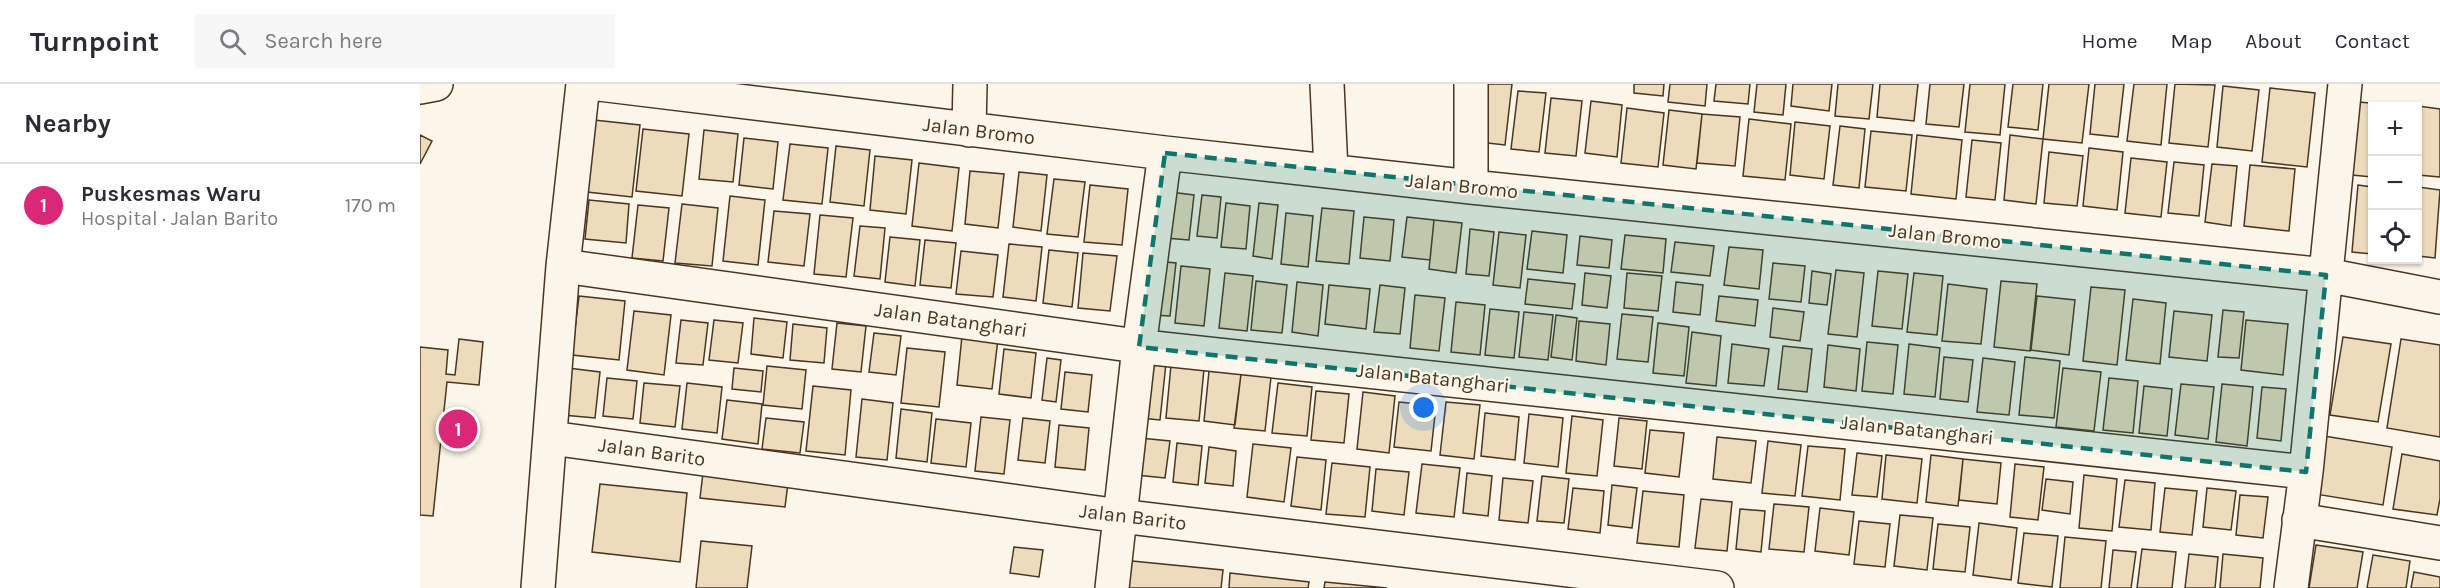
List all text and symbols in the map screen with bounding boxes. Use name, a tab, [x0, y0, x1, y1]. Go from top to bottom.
search box	[195, 14, 615, 68]
text: Turnpoint	[30, 25, 159, 58]
icon: search	[216, 25, 249, 58]
text: Search here	[264, 28, 383, 54]
text: Home	[2082, 29, 2138, 53]
text: Map	[2171, 29, 2212, 53]
text: About	[2245, 29, 2302, 53]
text: Contact	[2335, 29, 2410, 53]
map controls	[2368, 102, 2422, 264]
button: +	[2368, 102, 2422, 156]
text: Nearby	[24, 108, 111, 139]
street label: Jalan Bromo	[922, 113, 1036, 149]
button: −	[2368, 156, 2422, 210]
street label: Jalan Bromo	[1405, 169, 1519, 203]
text: Puskesmas Waru	[81, 181, 262, 207]
text: 1	[40, 194, 47, 217]
text: 170 m	[345, 194, 396, 217]
text: Hospital · Jalan Barito	[81, 207, 278, 230]
button: locate	[2368, 210, 2422, 264]
street label: Jalan Bromo	[1888, 219, 2002, 253]
street label: Jalan Batanghari	[873, 298, 1029, 342]
street label: Jalan Batanghari	[1355, 359, 1511, 397]
your location	[1409, 393, 1438, 422]
pin: 1	[438, 406, 477, 452]
street label: Jalan Batanghari	[1839, 411, 1995, 449]
street label: Jalan Barito	[597, 433, 707, 471]
street label: Jalan Barito	[1078, 499, 1188, 535]

